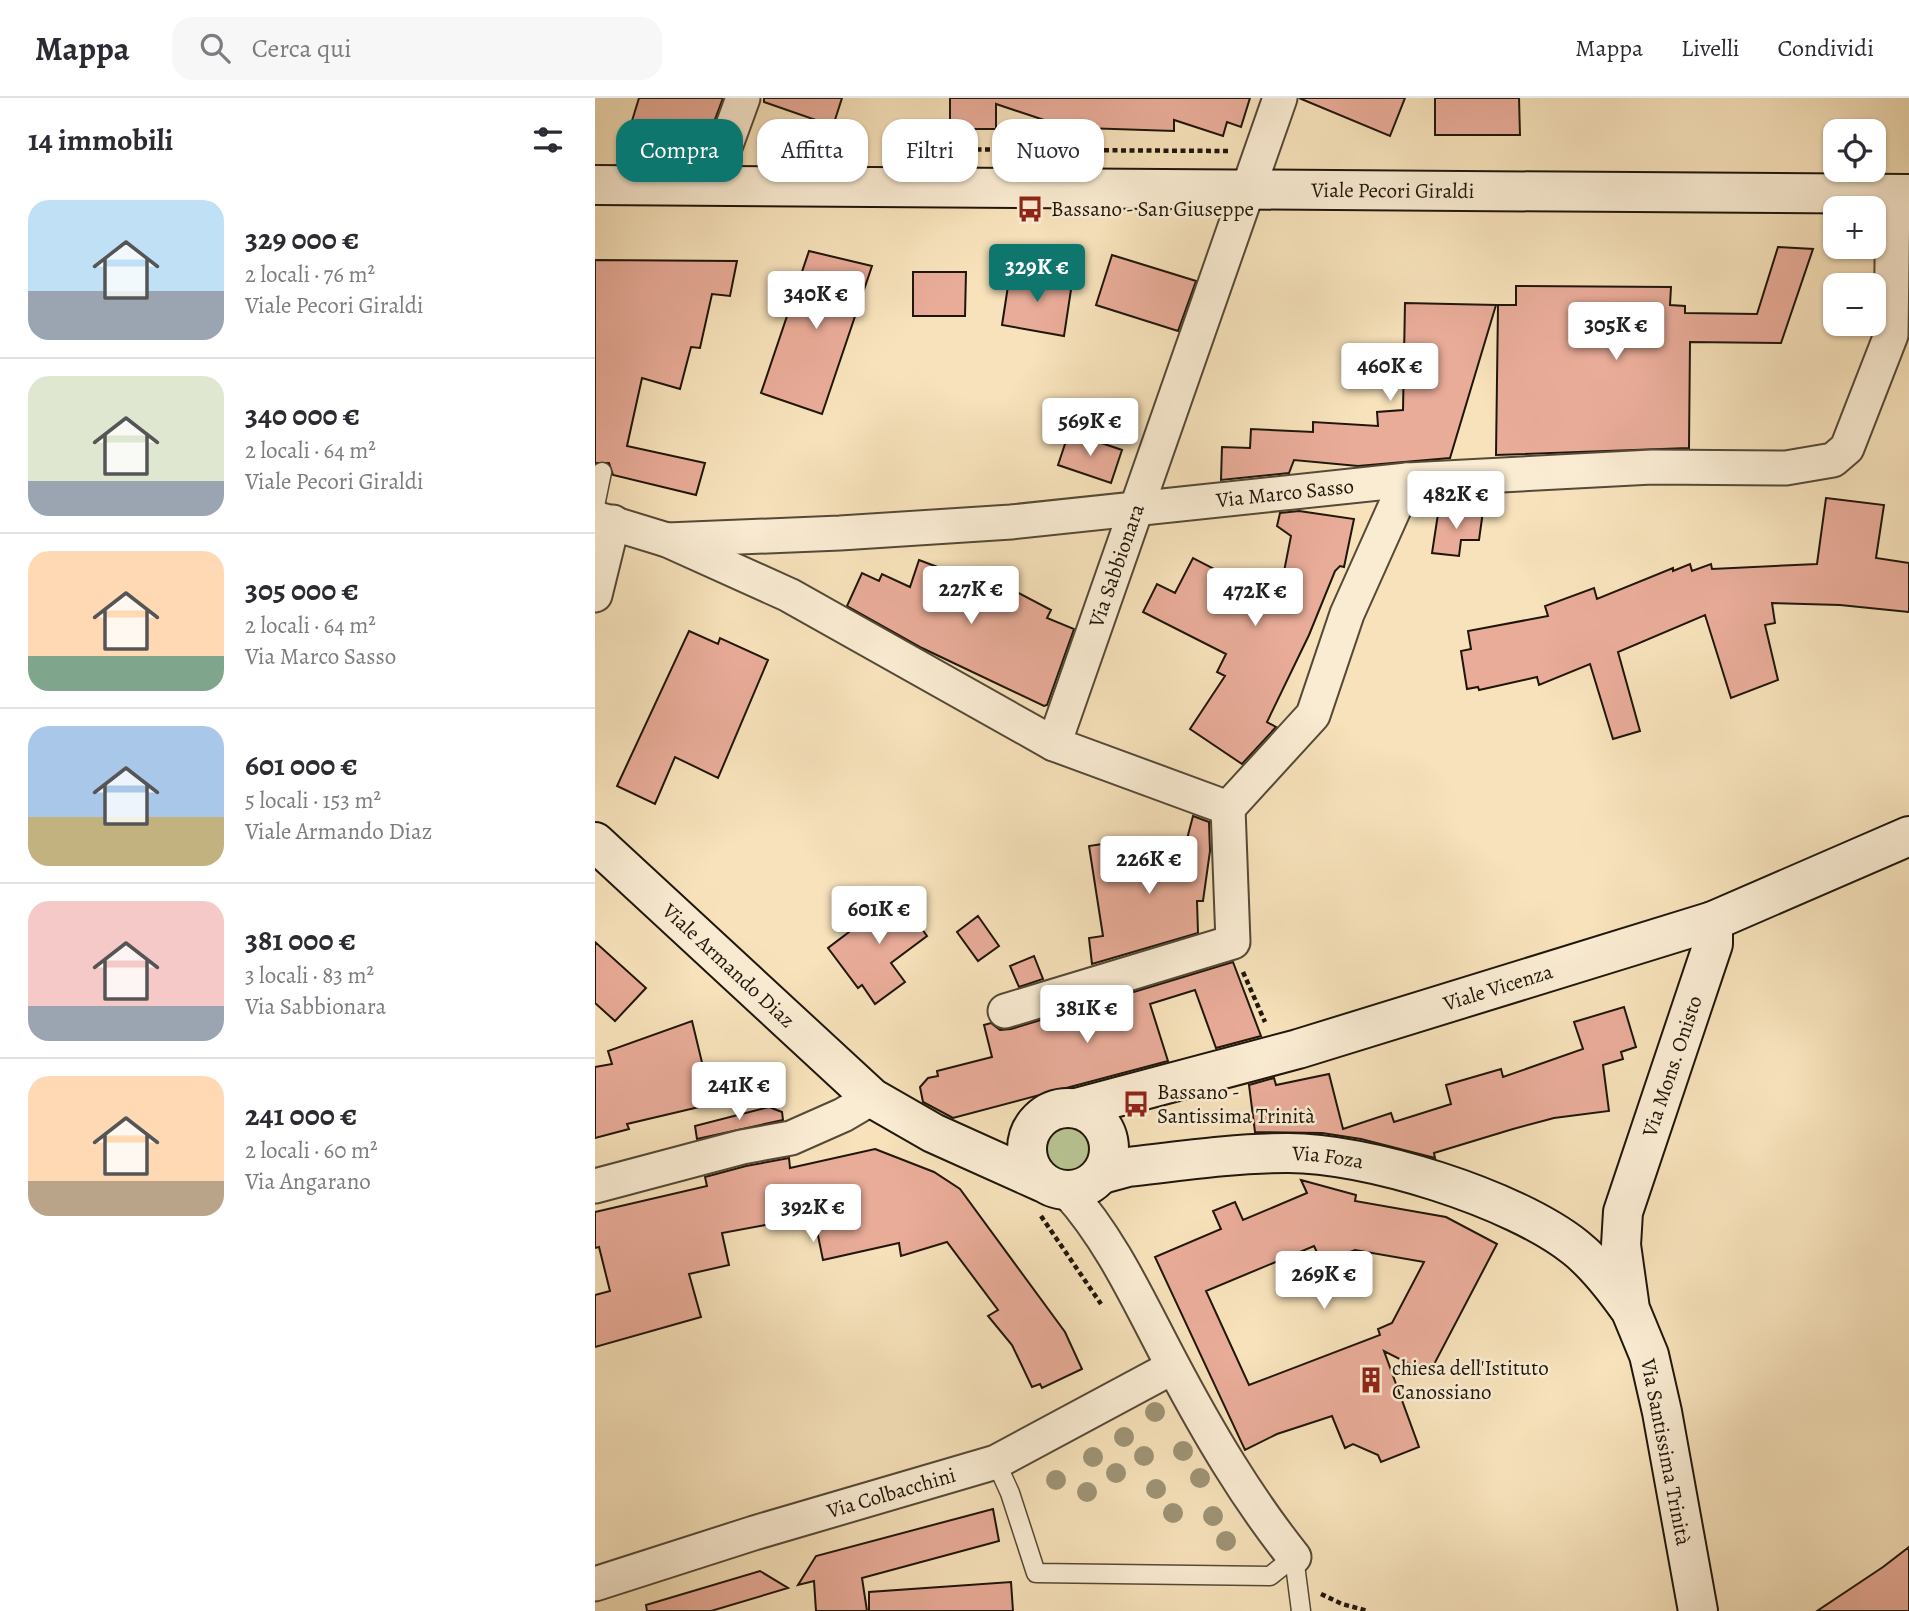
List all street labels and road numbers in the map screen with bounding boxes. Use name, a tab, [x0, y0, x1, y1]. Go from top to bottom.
street label: Viale Pecori Giraldi	[1310, 176, 1475, 205]
street label: Via Marco Sasso	[1214, 472, 1355, 514]
street label: Via Sabbionara	[1082, 500, 1151, 632]
street label: Viale Armando Diaz	[656, 896, 801, 1034]
street label: Viale Vicenza	[1439, 957, 1556, 1018]
street label: Via Mons. Onisto	[1635, 992, 1709, 1141]
street label: Via Foza	[1291, 1139, 1366, 1176]
street label: Via Santissima Trinità	[1634, 1355, 1698, 1548]
street label: Via Colbacchini	[823, 1461, 959, 1525]

